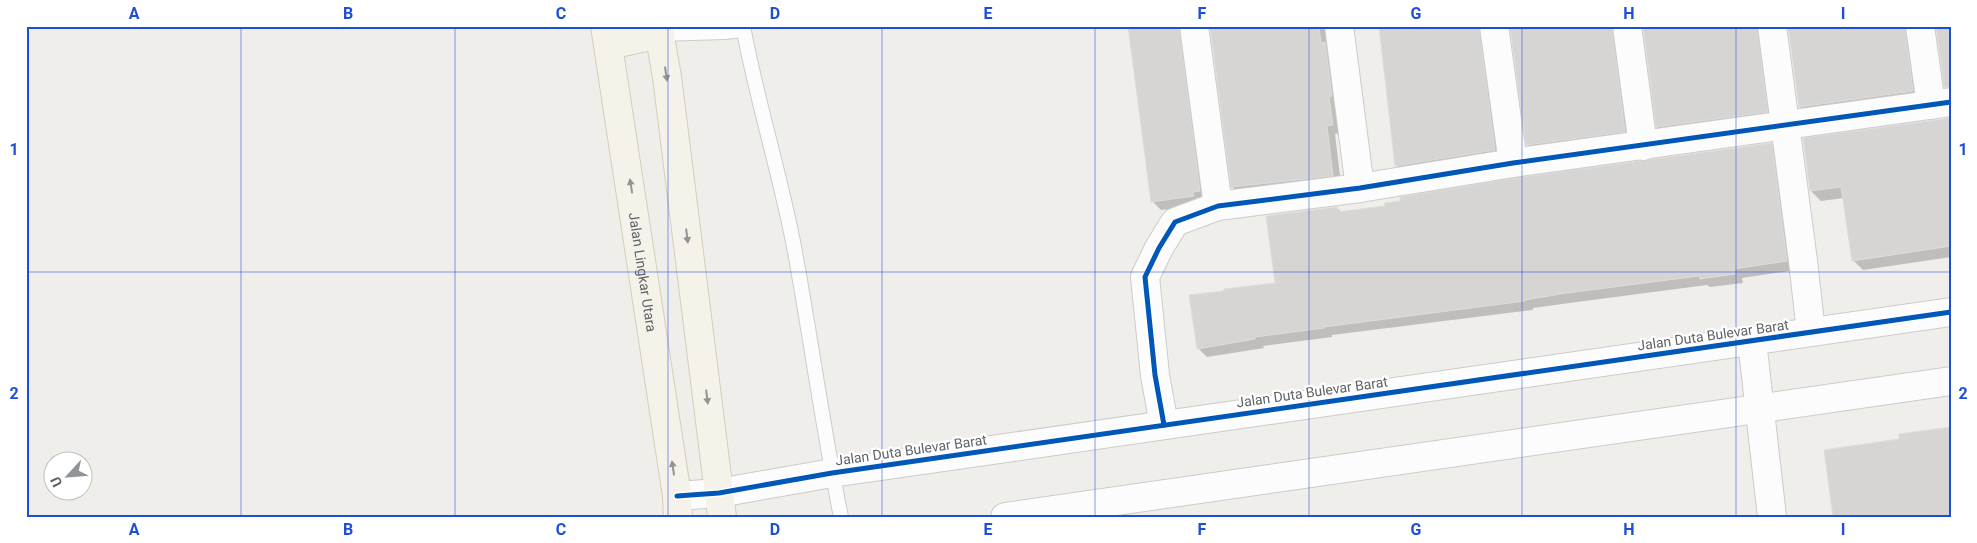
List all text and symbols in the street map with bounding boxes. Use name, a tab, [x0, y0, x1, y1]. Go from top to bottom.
text: A	[129, 4, 140, 23]
text: B	[343, 4, 353, 23]
text: C	[556, 4, 566, 23]
text: D	[770, 4, 780, 23]
text: E	[984, 4, 993, 23]
text: F	[1198, 4, 1207, 23]
text: G	[1411, 4, 1422, 23]
text: H	[1623, 4, 1635, 23]
text: I	[1841, 4, 1845, 23]
one-way arrow	[662, 67, 670, 83]
text: 1	[9, 140, 19, 159]
text: 1	[1958, 140, 1968, 159]
one-way arrow	[627, 178, 635, 194]
street label: Jalan Lingkar Utara	[626, 211, 660, 333]
one-way arrow	[683, 228, 691, 244]
street label: Jalan Duta Bulevar Barat	[1636, 316, 1790, 354]
street label: Jalan Duta Bulevar Barat	[1235, 373, 1389, 411]
text: 2	[9, 384, 19, 403]
text: 2	[1958, 384, 1968, 403]
one-way arrow	[703, 389, 711, 405]
street label: Jalan Duta Bulevar Barat	[834, 431, 988, 469]
north arrow	[42, 450, 92, 500]
one-way arrow	[669, 460, 677, 476]
text: U	[47, 474, 66, 489]
text: A	[129, 520, 140, 539]
text: B	[343, 520, 353, 539]
text: C	[556, 520, 566, 539]
text: D	[770, 520, 780, 539]
text: E	[984, 520, 993, 539]
text: F	[1198, 520, 1207, 539]
text: G	[1411, 520, 1422, 539]
text: H	[1623, 520, 1635, 539]
text: I	[1841, 520, 1845, 539]

